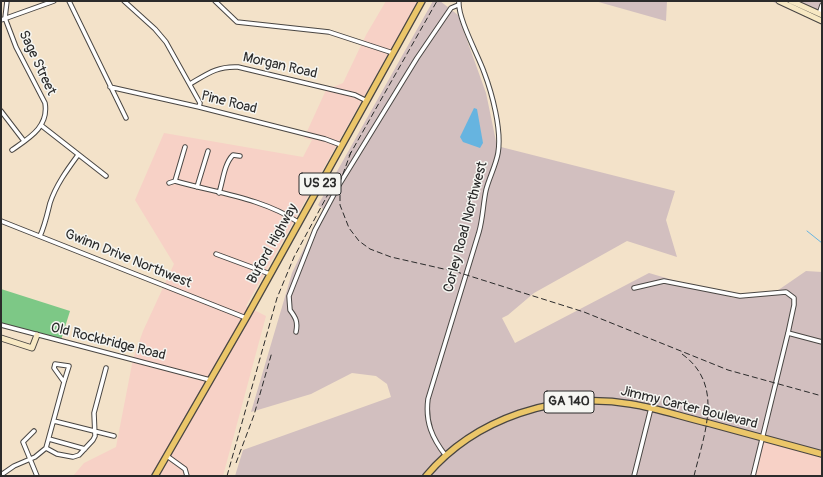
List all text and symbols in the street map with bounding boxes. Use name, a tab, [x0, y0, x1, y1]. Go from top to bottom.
street label: Sage Street	[15, 28, 59, 98]
street label: Morgan Road	[241, 49, 319, 83]
street label: Pine Road	[199, 88, 259, 118]
street label: Corley Road Northwest	[440, 160, 492, 294]
road number: US 23	[299, 173, 341, 195]
street label: Buford Highway	[244, 201, 302, 287]
street label: Gwinn Drive Northwest	[62, 226, 194, 292]
street label: Old Rockbridge Road	[49, 320, 167, 364]
street label: Jimmy Carter Boulevard	[619, 383, 759, 433]
road number: GA 140	[544, 391, 594, 413]

